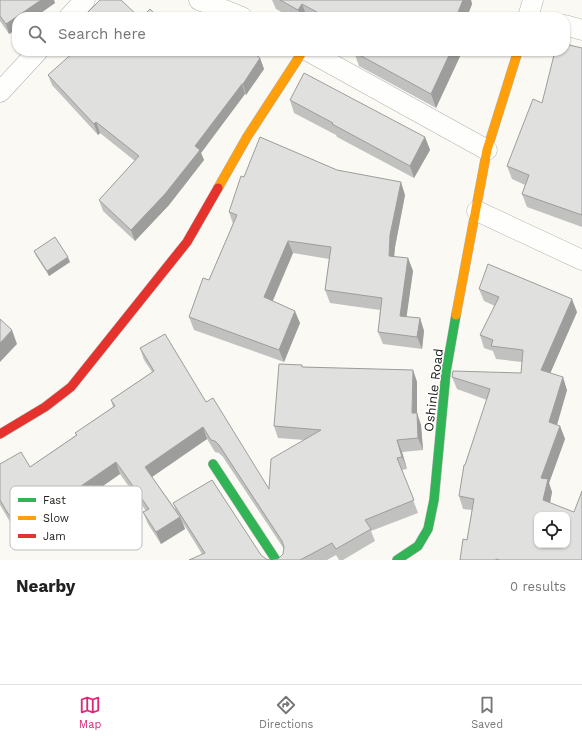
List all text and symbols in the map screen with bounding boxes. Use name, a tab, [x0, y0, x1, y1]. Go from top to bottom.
search box	[12, 12, 570, 56]
icon: search	[26, 23, 48, 45]
text: Search here	[58, 25, 146, 43]
street label: Oshinle Road	[421, 348, 446, 433]
legend	[10, 486, 142, 550]
text: Fast	[43, 494, 66, 507]
text: Slow	[43, 512, 69, 525]
map controls	[534, 512, 570, 548]
button: locate	[534, 512, 570, 548]
text: Jam	[43, 530, 66, 543]
text: Nearby	[16, 576, 75, 596]
text: 0 results	[510, 579, 566, 594]
tab: Map	[79, 694, 101, 731]
tab: Directions	[259, 694, 313, 731]
tab: Saved	[471, 694, 503, 731]

